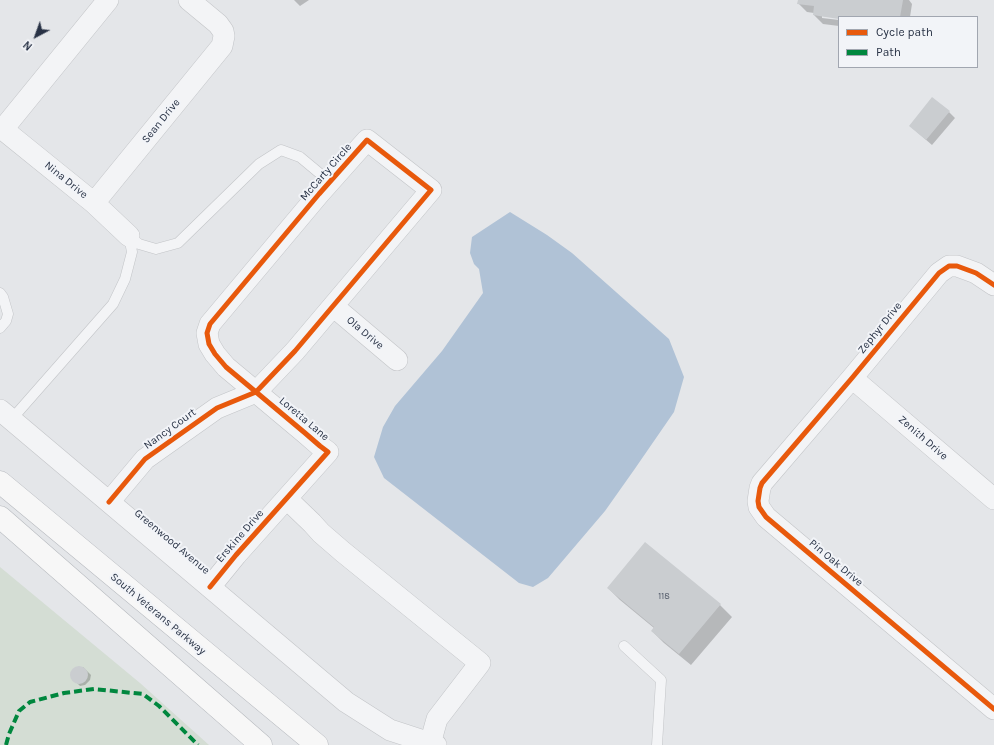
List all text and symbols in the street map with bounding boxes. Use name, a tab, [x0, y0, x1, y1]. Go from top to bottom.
north arrow	[16, 16, 56, 56]
legend	[838, 16, 978, 68]
text: Cycle path	[876, 25, 933, 39]
text: N	[21, 38, 35, 53]
text: Path	[876, 45, 901, 59]
street label: Sean Drive	[139, 96, 183, 146]
street label: McCarty Circle	[297, 140, 355, 204]
street label: Nina Drive	[42, 159, 90, 201]
street label: Zephyr Drive	[855, 300, 905, 356]
street label: Ola Drive	[344, 314, 386, 352]
street label: Loretta Lane	[276, 394, 332, 444]
street label: Nancy Court	[141, 406, 199, 452]
street label: Zenith Drive	[896, 413, 950, 463]
street label: Greenwood Avenue	[132, 507, 212, 577]
street label: Erskine Drive	[213, 507, 267, 565]
street label: Pin Oak Drive	[806, 537, 866, 589]
street label: South Veterans Parkway	[108, 570, 208, 658]
house number: 118	[658, 591, 670, 601]

